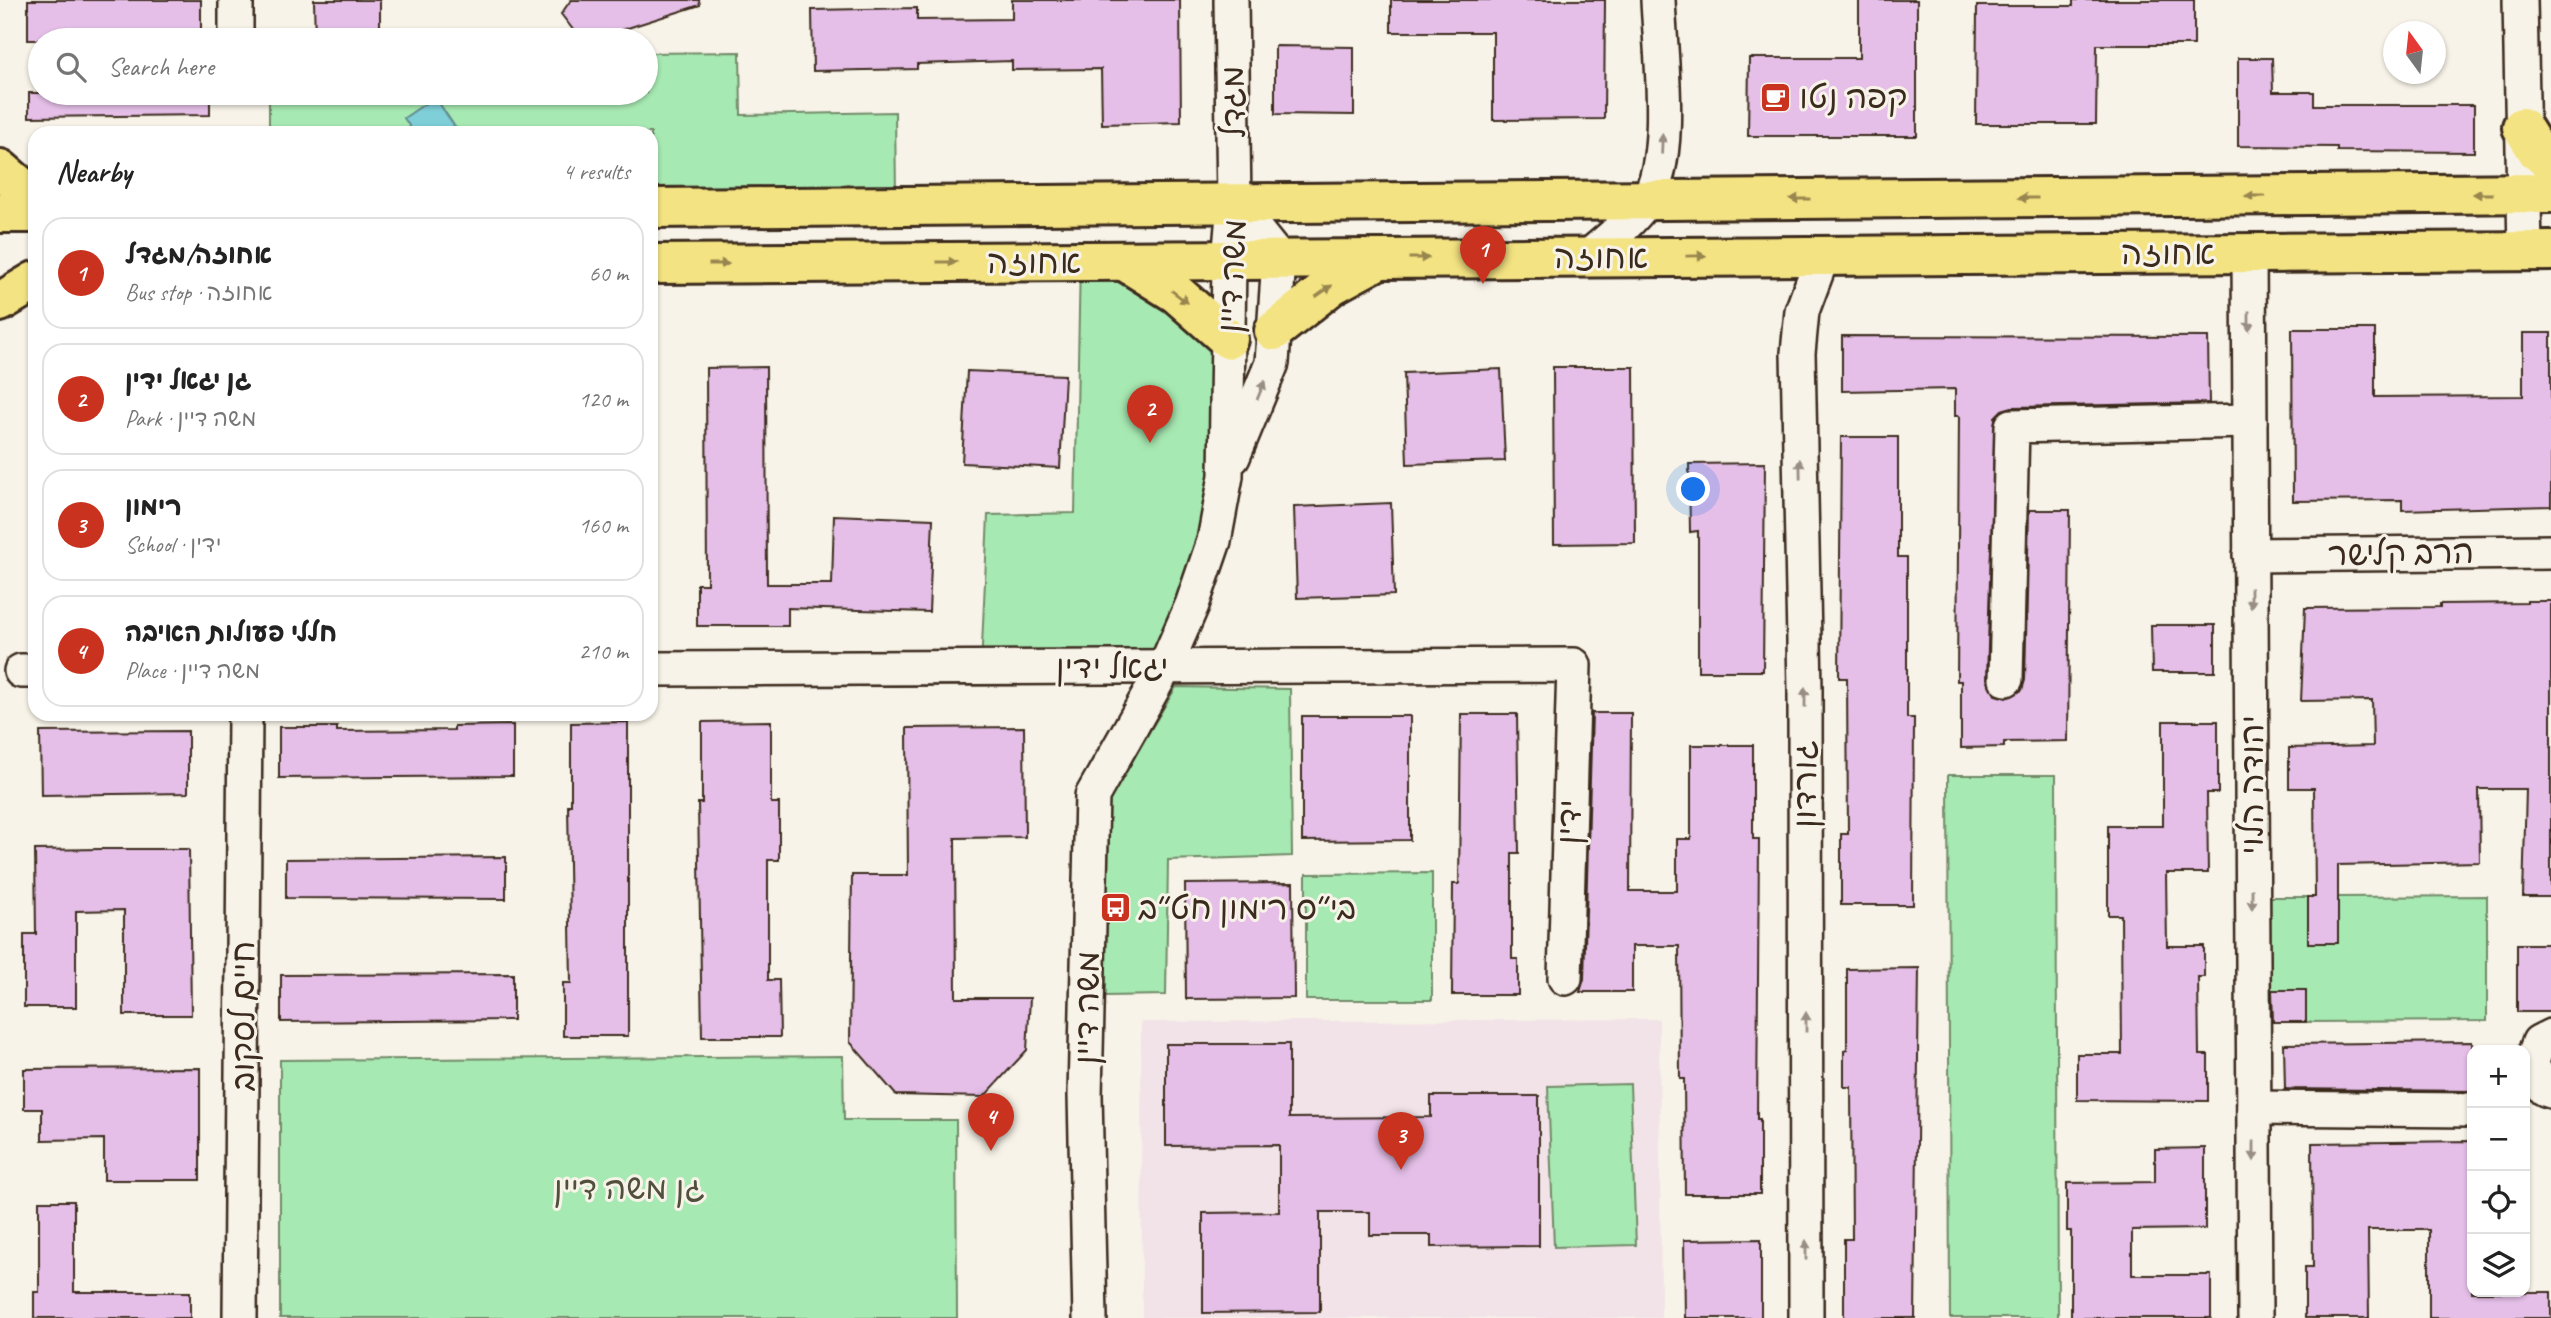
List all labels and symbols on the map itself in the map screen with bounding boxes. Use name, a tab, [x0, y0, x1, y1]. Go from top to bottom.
north arrow	[2383, 21, 2446, 84]
street label: מגדל	[1211, 65, 1255, 139]
place label: קפה נטו	[1799, 76, 1908, 118]
cafe icon: קפה נטו	[1759, 80, 1793, 114]
one-way arrow	[1656, 132, 1668, 154]
one-way arrow	[2472, 188, 2494, 200]
one-way arrow	[2244, 190, 2266, 202]
one-way arrow	[2017, 192, 2039, 204]
one-way arrow	[1789, 193, 1811, 205]
street label: משה דיין	[1208, 218, 1256, 334]
pin: 1	[1460, 226, 1506, 284]
street label: אחוזה	[2121, 232, 2215, 274]
street label: אחוזה	[1554, 236, 1648, 278]
street label: אחוזה	[987, 241, 1081, 283]
one-way arrow	[1685, 251, 1707, 262]
one-way arrow	[1408, 252, 1430, 264]
one-way arrow	[936, 256, 958, 268]
one-way arrow	[708, 258, 730, 269]
one-way arrow	[1315, 284, 1333, 298]
one-way arrow	[1171, 289, 1189, 303]
one-way arrow	[2243, 310, 2255, 332]
one-way arrow	[1255, 379, 1266, 400]
pin: 2	[1127, 385, 1173, 443]
one-way arrow	[1794, 458, 1806, 480]
your location	[1676, 472, 1710, 506]
street label: הרב קלישר	[2328, 531, 2474, 575]
one-way arrow	[2245, 587, 2256, 609]
street label: יגאל ידין	[1056, 646, 1168, 688]
one-way arrow	[1799, 686, 1811, 708]
street label: יהודה הלוי	[2231, 715, 2273, 855]
street label: גורדון	[1784, 740, 1826, 828]
street label: ידין	[1547, 799, 1591, 845]
place label: בי״ס רימון חט״ב	[1138, 887, 1356, 929]
one-way arrow	[2246, 888, 2258, 910]
bus stop icon: בי״ס רימון חט״ב	[1098, 891, 1132, 925]
street label: חיים לסקוב	[222, 941, 264, 1091]
street label: משה דיין	[1065, 951, 1109, 1065]
one-way arrow	[1800, 1011, 1812, 1033]
pin: 4	[968, 1093, 1014, 1151]
pin: 3	[1378, 1112, 1424, 1170]
one-way arrow	[2248, 1140, 2259, 1162]
park label: גן משה דיין	[553, 1167, 705, 1209]
one-way arrow	[1800, 1239, 1812, 1261]

